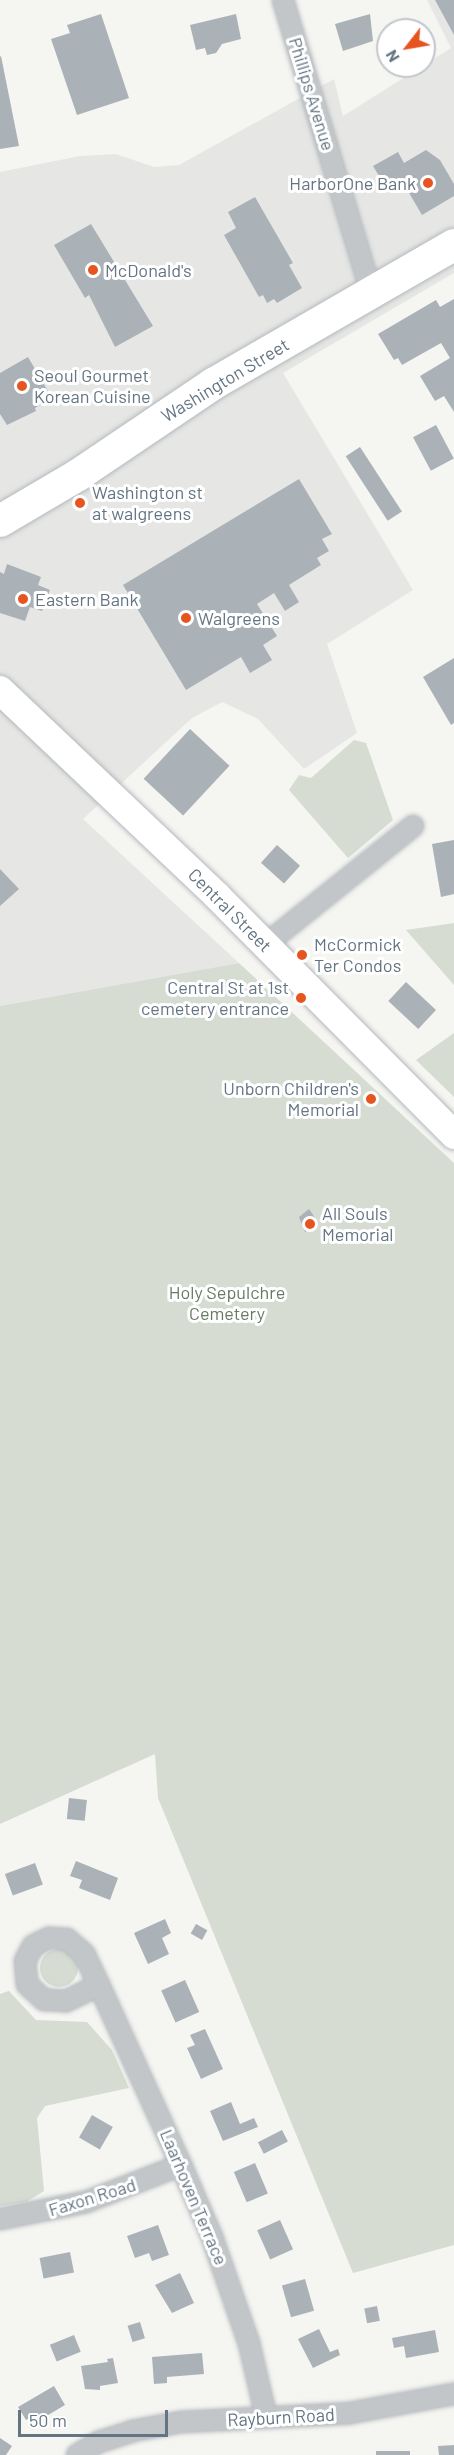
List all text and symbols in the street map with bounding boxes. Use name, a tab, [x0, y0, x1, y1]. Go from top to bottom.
north arrow	[376, 18, 436, 78]
street label: Phillips Avenue	[285, 35, 339, 153]
text: N	[381, 47, 403, 66]
place label: HarborOne Bank	[289, 172, 416, 194]
marker: HarborOne Bank	[421, 176, 435, 190]
place label: McDonald's	[105, 259, 192, 281]
marker: McDonald's	[86, 263, 100, 277]
street label: Washington Street	[157, 333, 293, 427]
place label: Seoul Gourmet Korean Cuisine	[34, 365, 151, 407]
marker: Seoul Gourmet Korean Cuisine	[15, 379, 29, 393]
place label: Washington st at walgreens	[92, 482, 203, 524]
marker: Washington st at walgreens	[73, 496, 87, 510]
place label: Eastern Bank	[35, 588, 139, 610]
marker: Eastern Bank	[16, 592, 30, 606]
place label: Walgreens	[198, 607, 280, 629]
marker: Walgreens	[179, 611, 193, 625]
street label: Central Street	[184, 864, 276, 956]
place label: McCormick Ter Condos	[314, 934, 401, 976]
marker: McCormick Ter Condos	[295, 948, 309, 962]
place label: Central St at 1st cemetery entrance	[141, 977, 289, 1020]
marker: Central St at 1st cemetery entrance	[294, 991, 308, 1005]
place label: Unborn Children's Memorial	[223, 1078, 359, 1120]
marker: Unborn Children's Memorial	[364, 1092, 378, 1106]
place label: All Souls Memorial	[322, 1203, 394, 1246]
marker: All Souls Memorial	[303, 1217, 317, 1231]
park label: Holy Sepulchre Cemetery	[169, 1282, 285, 1324]
street label: Laarhoven Terrace	[156, 2126, 232, 2268]
street label: Faxon Road	[46, 2174, 138, 2220]
scale bar	[21, 2398, 171, 2436]
street label: Rayburn Road	[227, 2403, 335, 2431]
text: 50 m	[29, 2409, 67, 2431]

